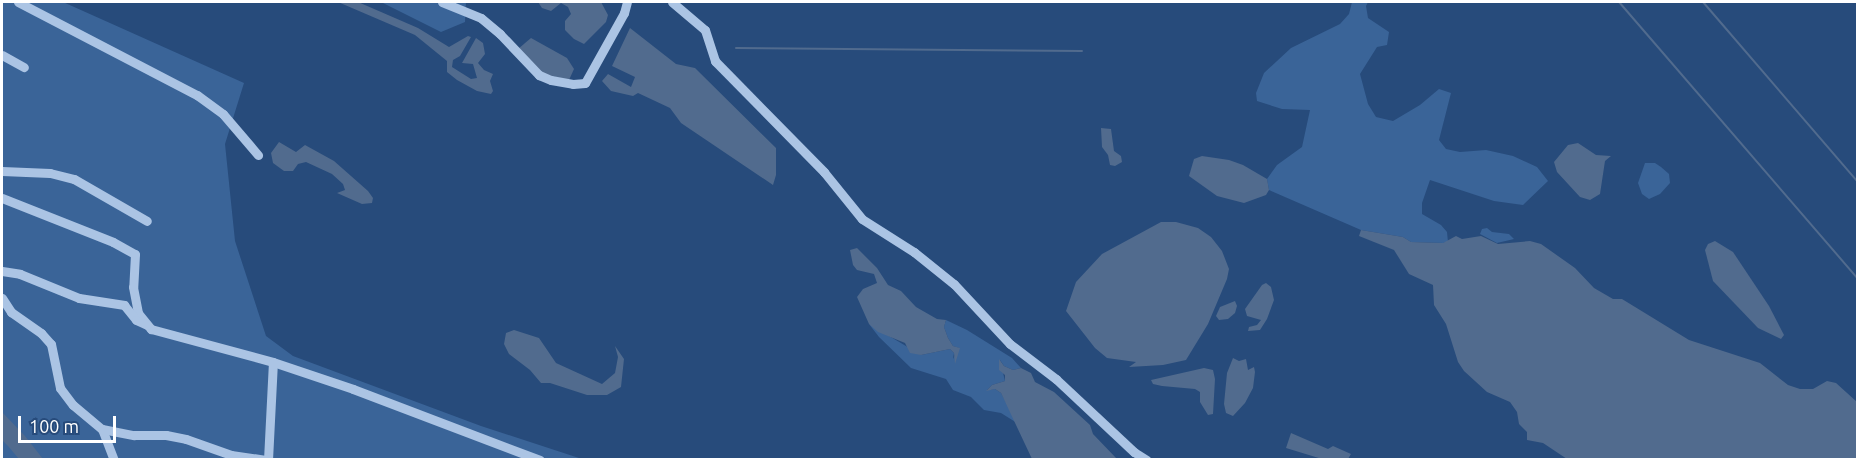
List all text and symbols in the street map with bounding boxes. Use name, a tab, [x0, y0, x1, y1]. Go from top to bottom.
scale bar	[21, 404, 118, 442]
text: 100 m	[29, 416, 79, 436]

